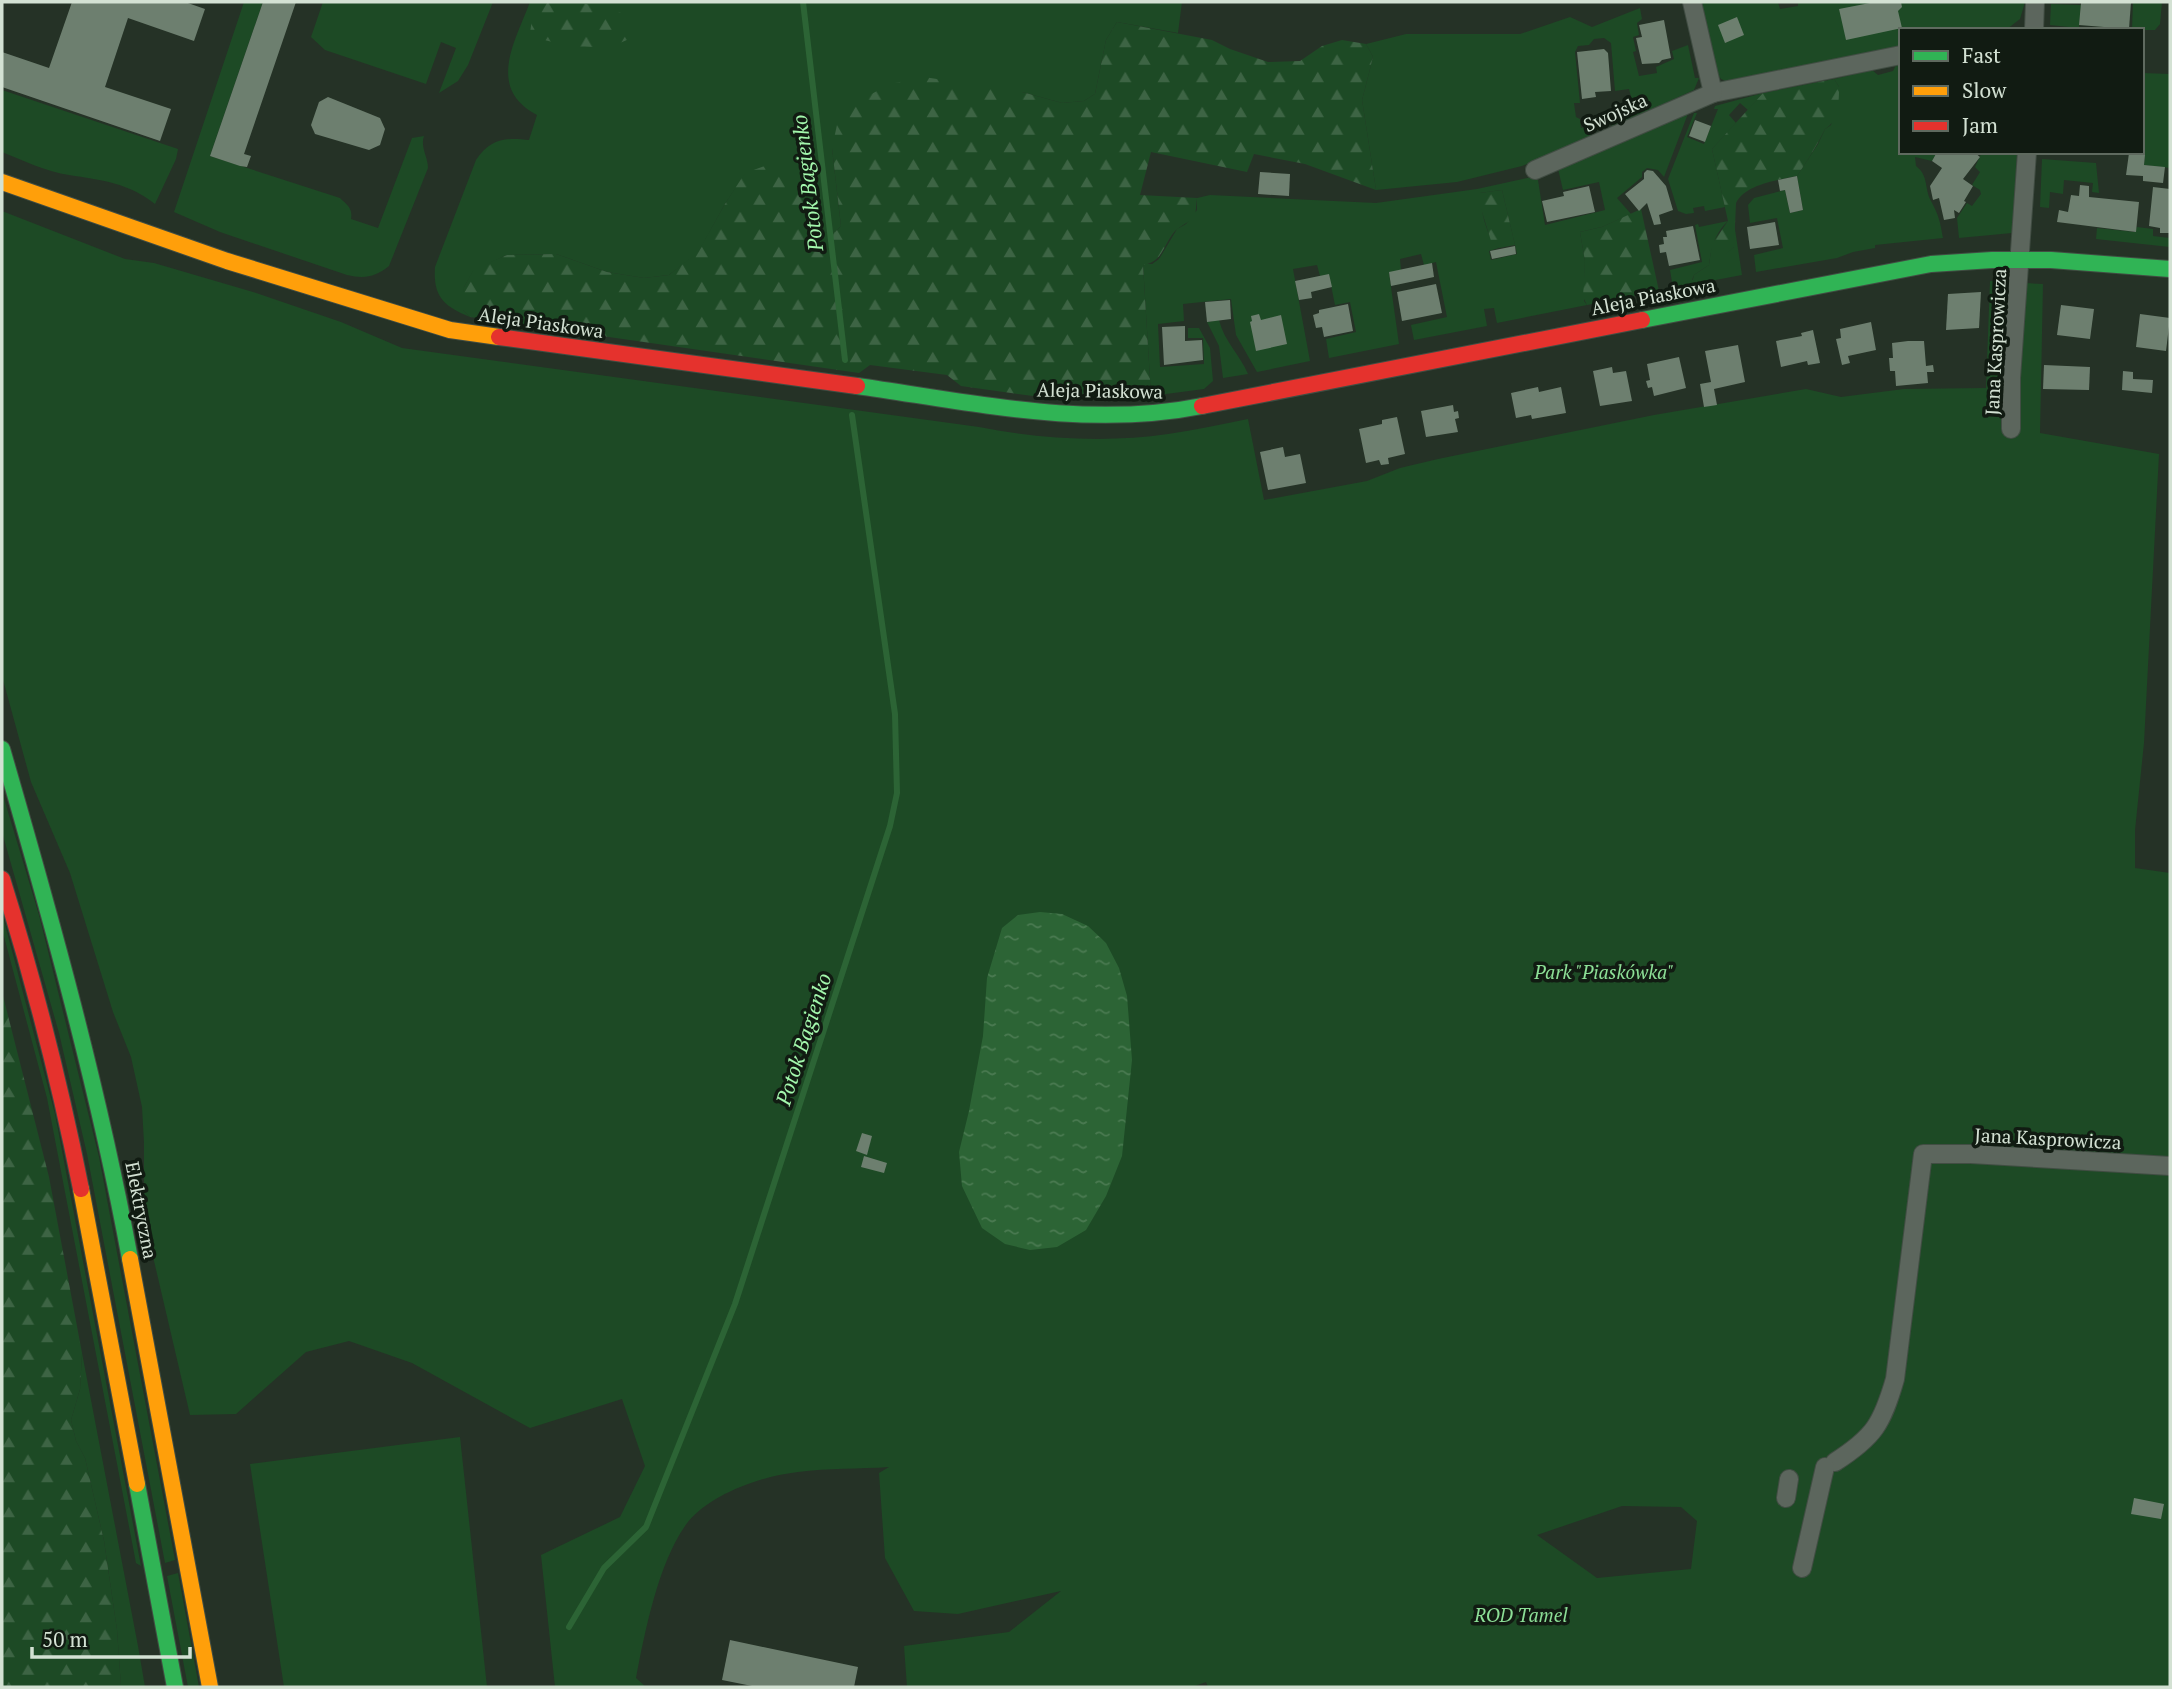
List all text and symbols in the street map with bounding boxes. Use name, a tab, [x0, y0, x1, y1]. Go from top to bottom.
legend	[1899, 28, 2144, 154]
text: Fast	[1962, 41, 2001, 69]
text: Slow	[1962, 76, 2007, 104]
street label: Swojska	[1579, 87, 1651, 137]
text: Jam	[1962, 111, 1998, 139]
water label: Potok Bagienko	[785, 113, 829, 254]
street label: Jana Kasprowicza	[1979, 268, 2011, 416]
street label: Aleja Piaskowa	[1589, 272, 1718, 320]
street label: Aleja Piaskowa	[477, 301, 606, 343]
street label: Aleja Piaskowa	[1037, 376, 1164, 404]
park label: Park "Piaskówka"	[1533, 959, 1674, 984]
water label: Potok Bagienko	[768, 969, 838, 1110]
street label: Jana Kasprowicza	[1974, 1122, 2122, 1154]
street label: Elektryczna	[120, 1159, 164, 1261]
park label: ROD Tamel	[1473, 1602, 1568, 1627]
scale bar	[32, 1616, 189, 1660]
text: 50 m	[42, 1625, 88, 1653]

